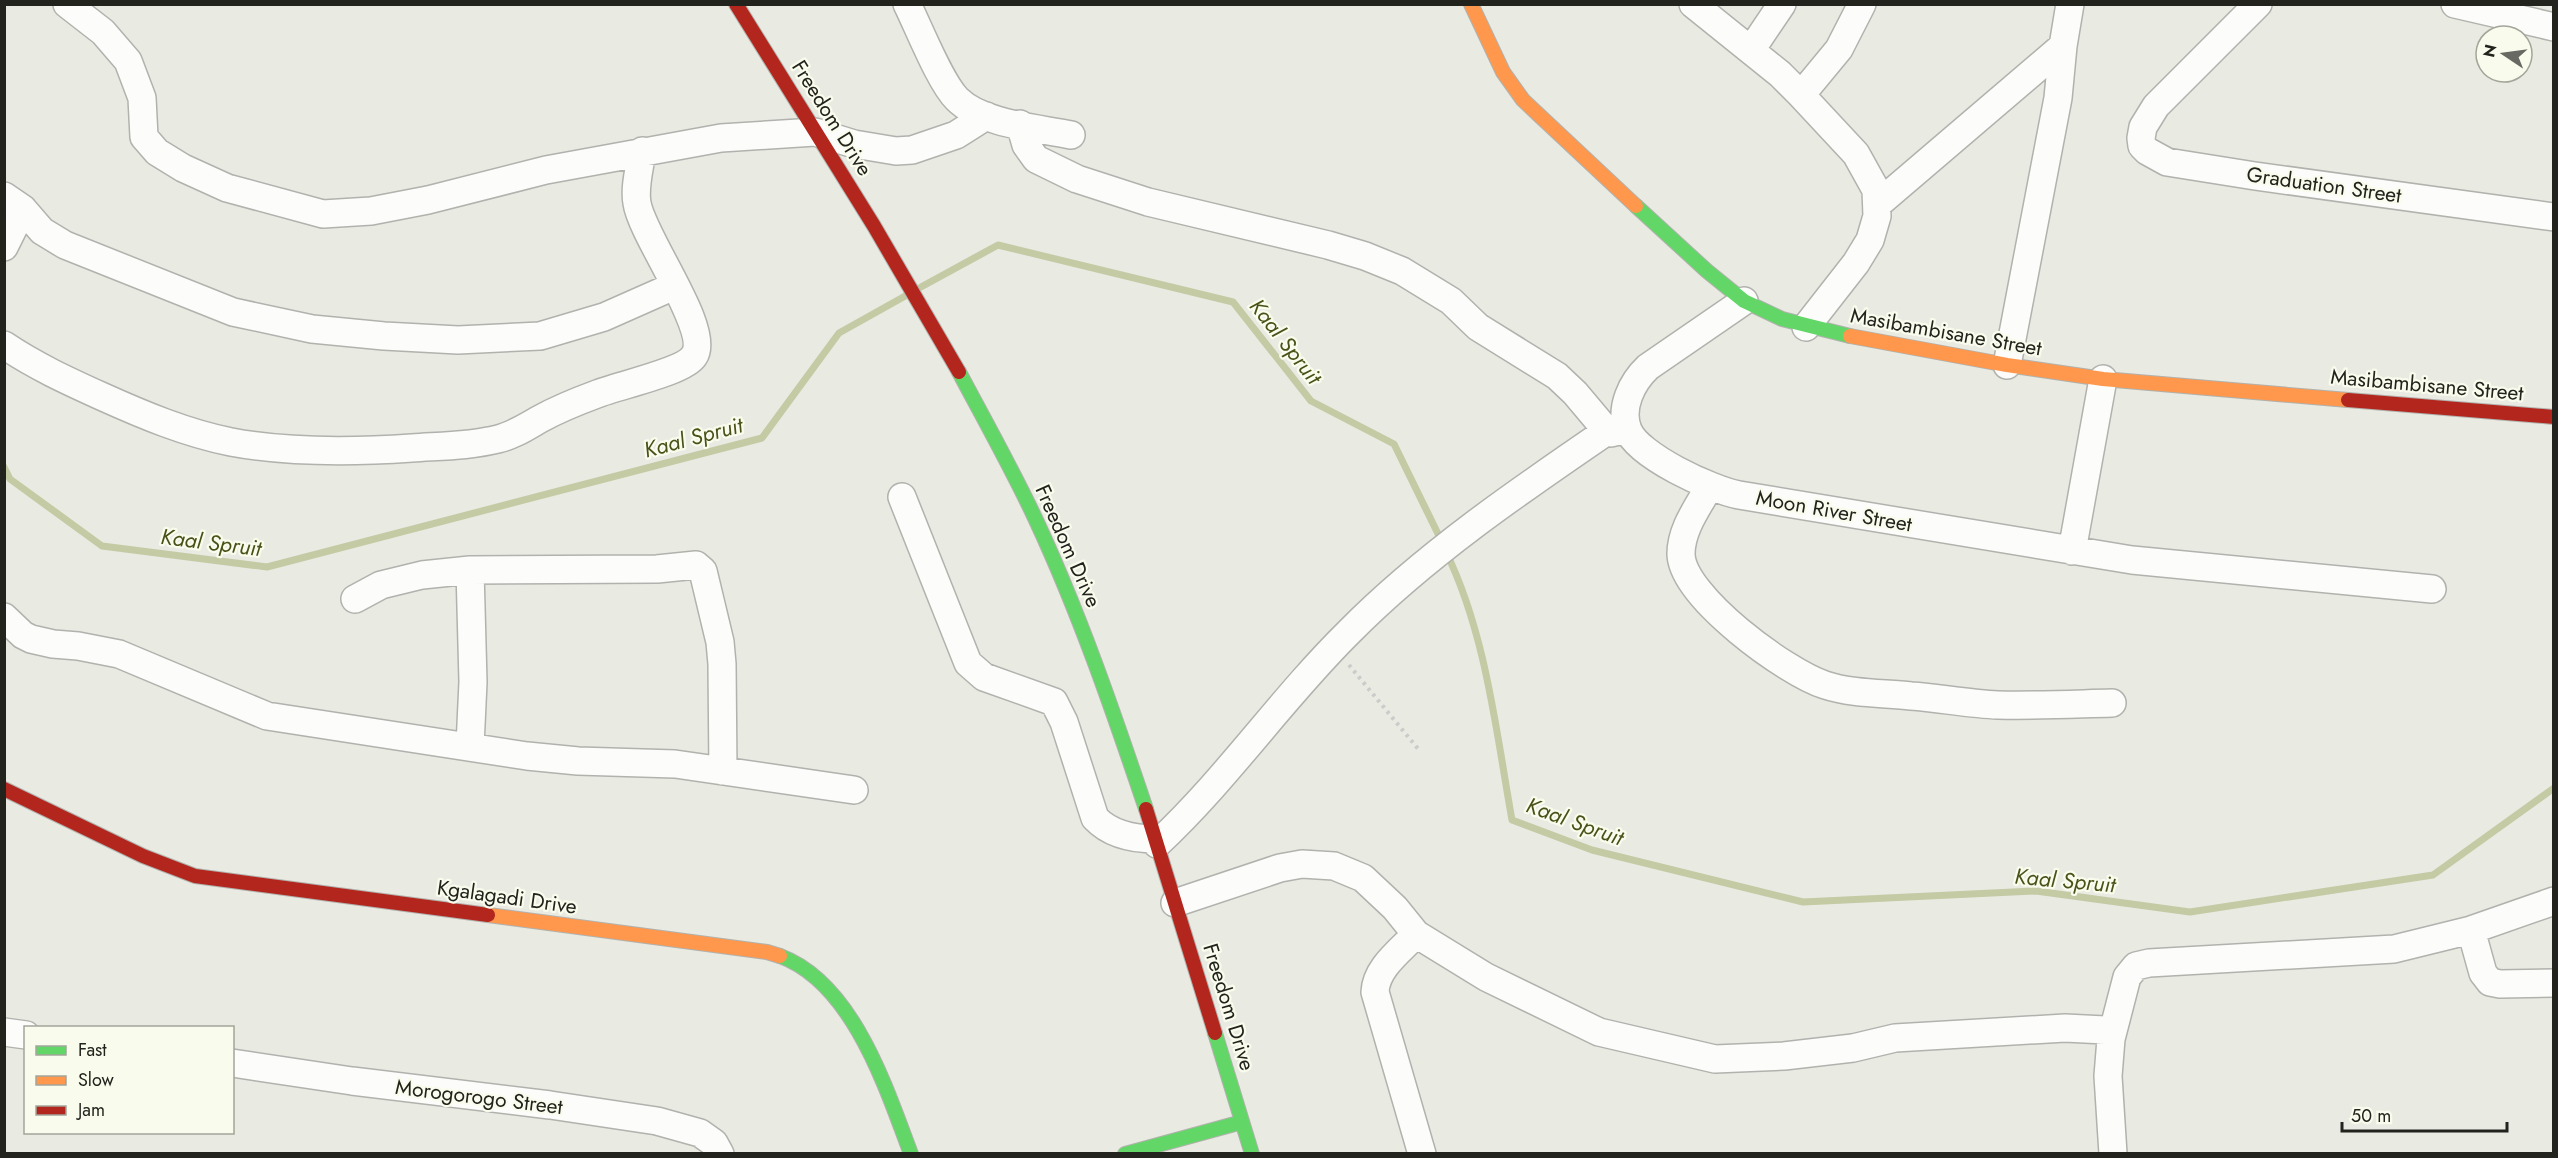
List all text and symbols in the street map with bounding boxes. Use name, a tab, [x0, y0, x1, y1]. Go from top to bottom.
north arrow	[2474, 24, 2534, 84]
text: N	[2477, 42, 2503, 60]
street label: Freedom Drive	[784, 54, 880, 182]
street label: Graduation Street	[2245, 159, 2403, 211]
water label: Kaal Spruit	[1242, 291, 1331, 392]
street label: Masibambisane Street	[1848, 300, 2044, 364]
street label: Masibambisane Street	[2329, 362, 2525, 408]
water label: Kaal Spruit	[640, 408, 748, 466]
street label: Freedom Drive	[1028, 480, 1108, 612]
street label: Moon River Street	[1754, 483, 1914, 539]
water label: Kaal Spruit	[159, 520, 265, 564]
water label: Kaal Spruit	[1522, 789, 1630, 854]
water label: Kaal Spruit	[2013, 860, 2119, 901]
street label: Kgalagadi Drive	[435, 872, 579, 922]
street label: Freedom Drive	[1195, 940, 1263, 1074]
legend	[24, 1026, 234, 1134]
text: Fast	[78, 1037, 107, 1063]
text: Slow	[78, 1067, 115, 1093]
street label: Morogorogo Street	[394, 1072, 564, 1122]
scale bar	[2342, 1095, 2507, 1133]
text: Jam	[76, 1097, 105, 1123]
text: 50 m	[2351, 1103, 2391, 1129]

